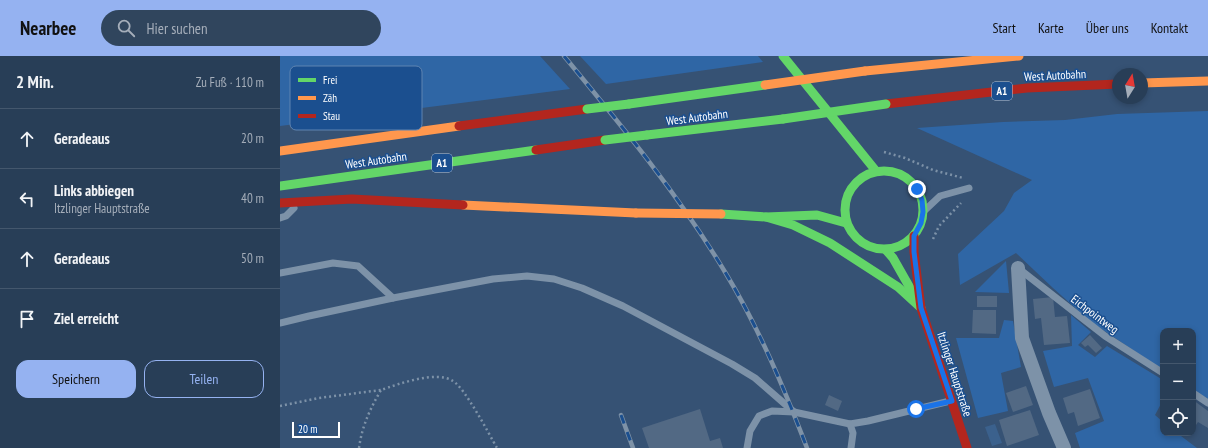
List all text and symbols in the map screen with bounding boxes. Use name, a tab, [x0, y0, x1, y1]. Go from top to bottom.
search box	[101, 10, 381, 46]
text: Nearbee	[20, 16, 77, 40]
icon: search	[115, 17, 137, 39]
text: Hier suchen	[147, 19, 208, 38]
text: Start	[992, 19, 1016, 37]
text: Karte	[1038, 19, 1064, 37]
text: Über uns	[1086, 19, 1129, 37]
text: Kontakt	[1151, 19, 1188, 37]
legend	[290, 66, 422, 130]
street label: West Autobahn	[1024, 66, 1086, 84]
north arrow	[1112, 68, 1148, 104]
text: 2 Min.	[16, 71, 54, 93]
text: Frei	[323, 73, 338, 87]
text: Zu Fuß · 110 m	[196, 74, 264, 91]
road number: A1	[992, 82, 1012, 100]
text: Zäh	[323, 91, 337, 105]
street label: West Autobahn	[665, 106, 729, 128]
text: Stau	[323, 109, 340, 123]
icon: ahead	[16, 128, 38, 150]
text: Geradeaus	[54, 129, 110, 148]
text: 20 m	[241, 130, 264, 147]
street label: West Autobahn	[344, 148, 408, 172]
road number: A1	[432, 154, 452, 172]
route end	[908, 180, 926, 198]
text: Links abbiegen	[54, 181, 134, 200]
icon: left	[16, 188, 38, 210]
text: 40 m	[241, 190, 264, 207]
text: Itzlinger Hauptstraße	[54, 200, 150, 217]
icon: ahead	[16, 248, 38, 270]
text: Geradeaus	[54, 249, 110, 268]
text: 50 m	[241, 250, 264, 267]
street label: Eichpointweg	[1068, 291, 1122, 337]
icon: arrive	[16, 308, 38, 330]
text: Ziel erreicht	[54, 309, 119, 328]
map controls	[1160, 328, 1196, 436]
button: +	[1160, 328, 1196, 364]
street label: Itzlinger Hauptstraße	[934, 330, 976, 418]
button: Speichern	[16, 360, 136, 398]
button: Teilen	[144, 360, 264, 398]
button: −	[1160, 364, 1196, 400]
route start	[907, 400, 925, 418]
button: locate	[1160, 400, 1196, 436]
scale bar	[292, 420, 340, 439]
text: 20 m	[298, 422, 317, 436]

